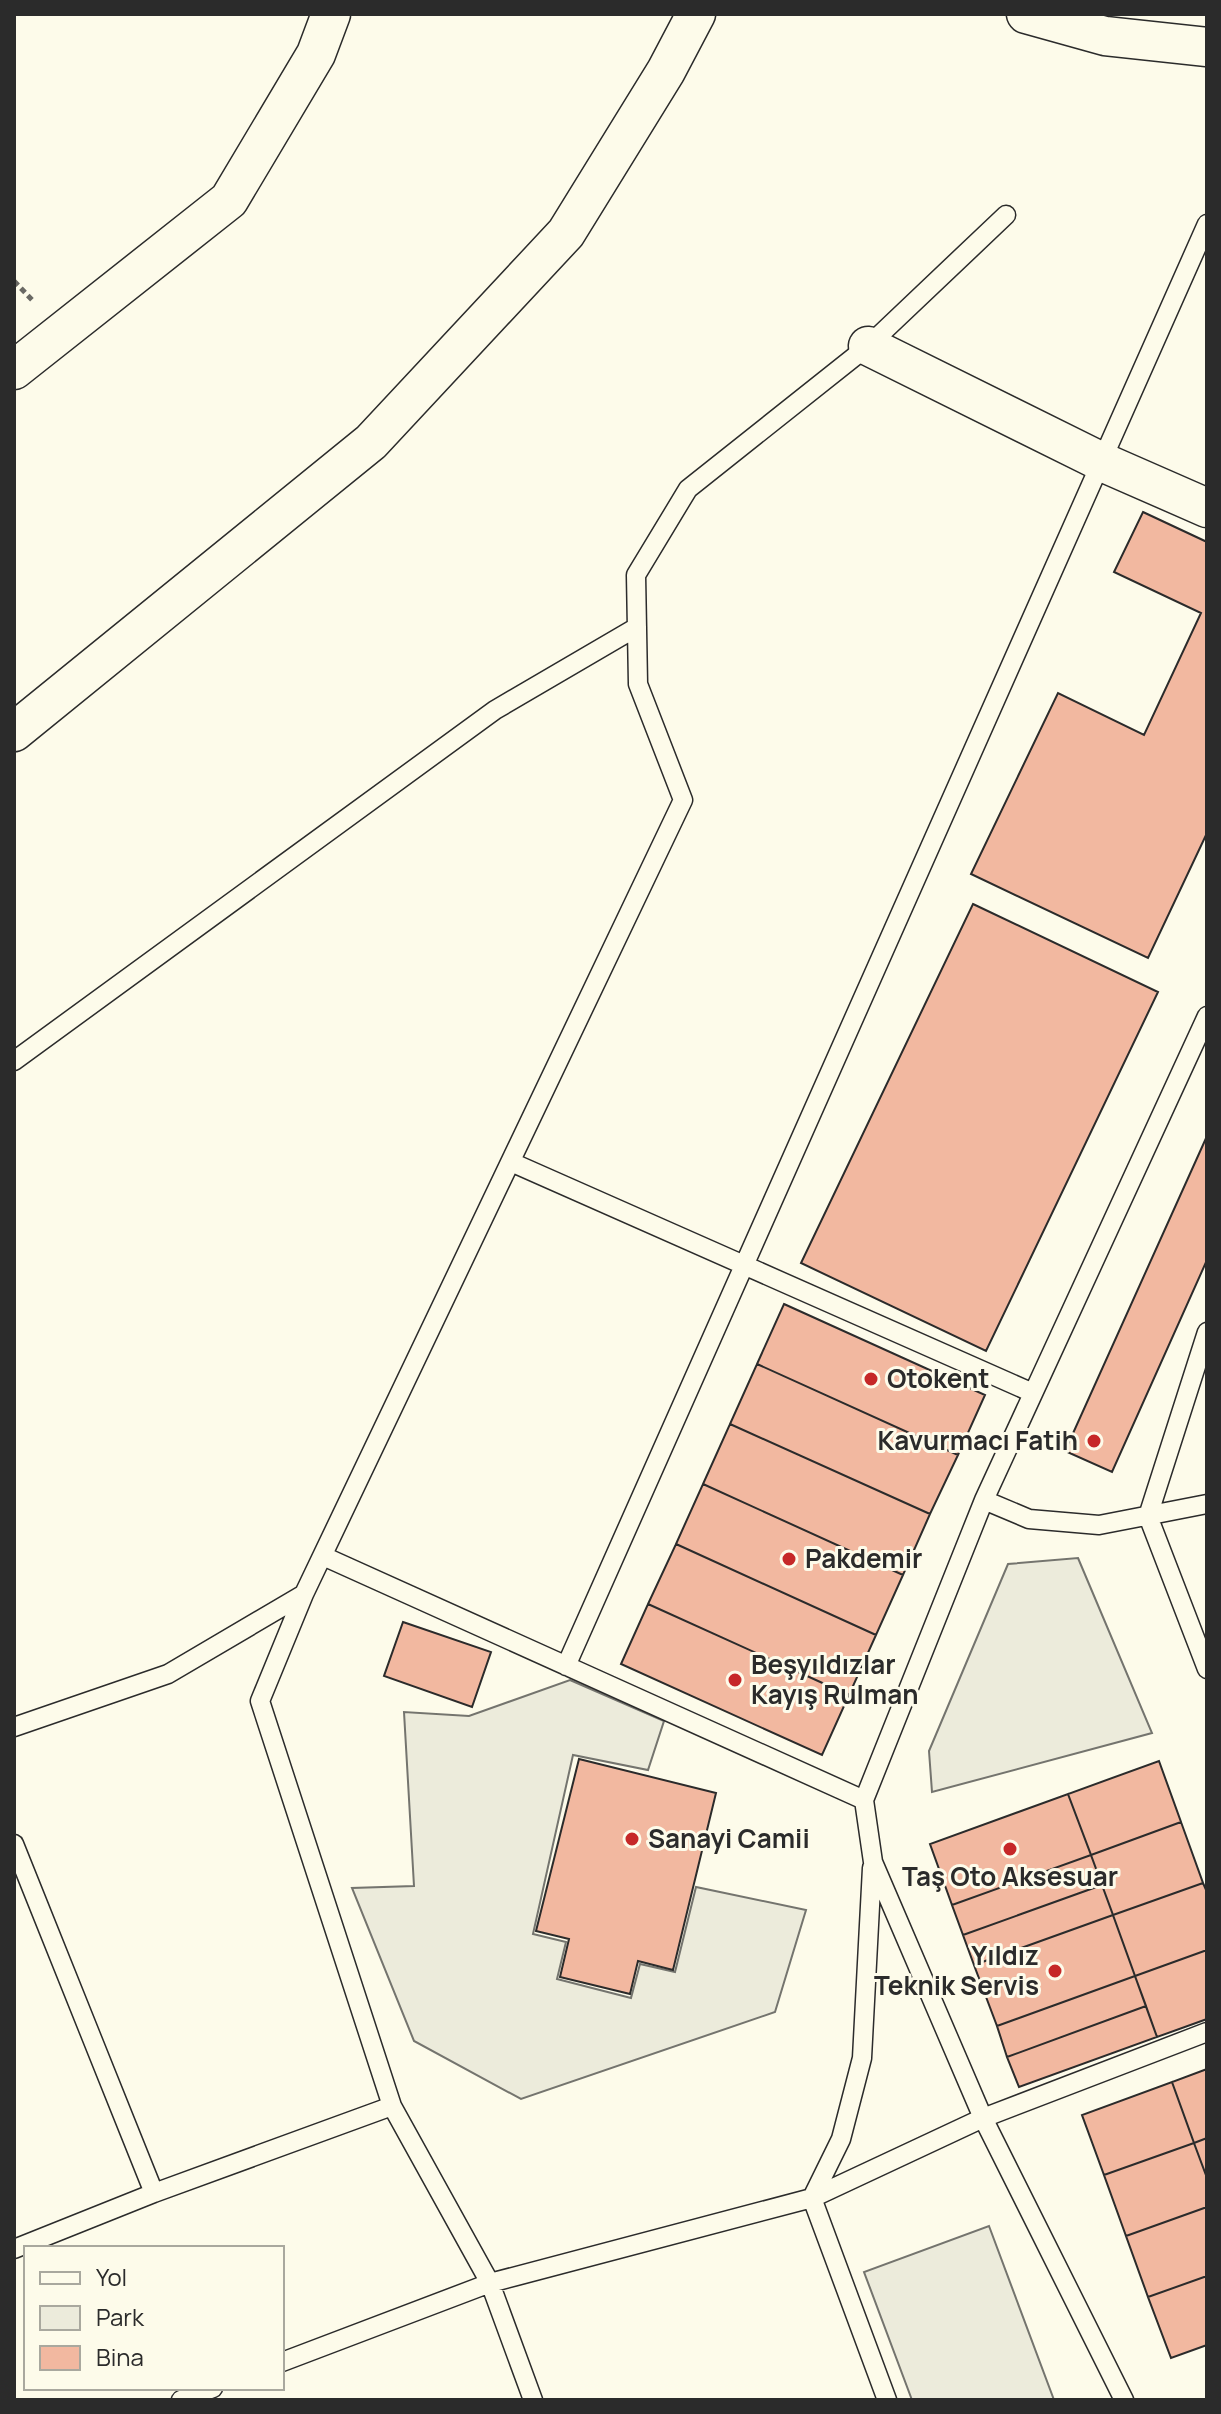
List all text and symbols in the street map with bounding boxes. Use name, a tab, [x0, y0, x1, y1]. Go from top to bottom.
place label: Otokent	[887, 1360, 990, 1396]
marker: Otokent	[862, 1370, 880, 1388]
place label: Kavurmacı Fatih	[877, 1422, 1078, 1458]
marker: Kavurmacı Fatih	[1085, 1432, 1103, 1450]
place label: Pakdemir	[805, 1540, 922, 1576]
marker: Pakdemir	[780, 1550, 798, 1568]
place label: Beşyıldızlar Kayış Rulman	[751, 1646, 918, 1712]
marker: Beşyıldızlar Kayış Rulman	[726, 1671, 744, 1689]
place label: Sanayi Camii	[648, 1820, 810, 1856]
marker: Sanayi Camii	[623, 1830, 641, 1848]
marker: Taş Oto Aksesuar	[1001, 1840, 1019, 1858]
place label: Taş Oto Aksesuar	[902, 1858, 1118, 1894]
place label: Yıldız Teknik Servis	[874, 1937, 1039, 2003]
marker: Yıldız Teknik Servis	[1046, 1962, 1064, 1980]
legend	[24, 2246, 284, 2390]
text: Yol	[96, 2260, 127, 2293]
text: Park	[96, 2300, 145, 2333]
text: Bina	[96, 2340, 144, 2373]

